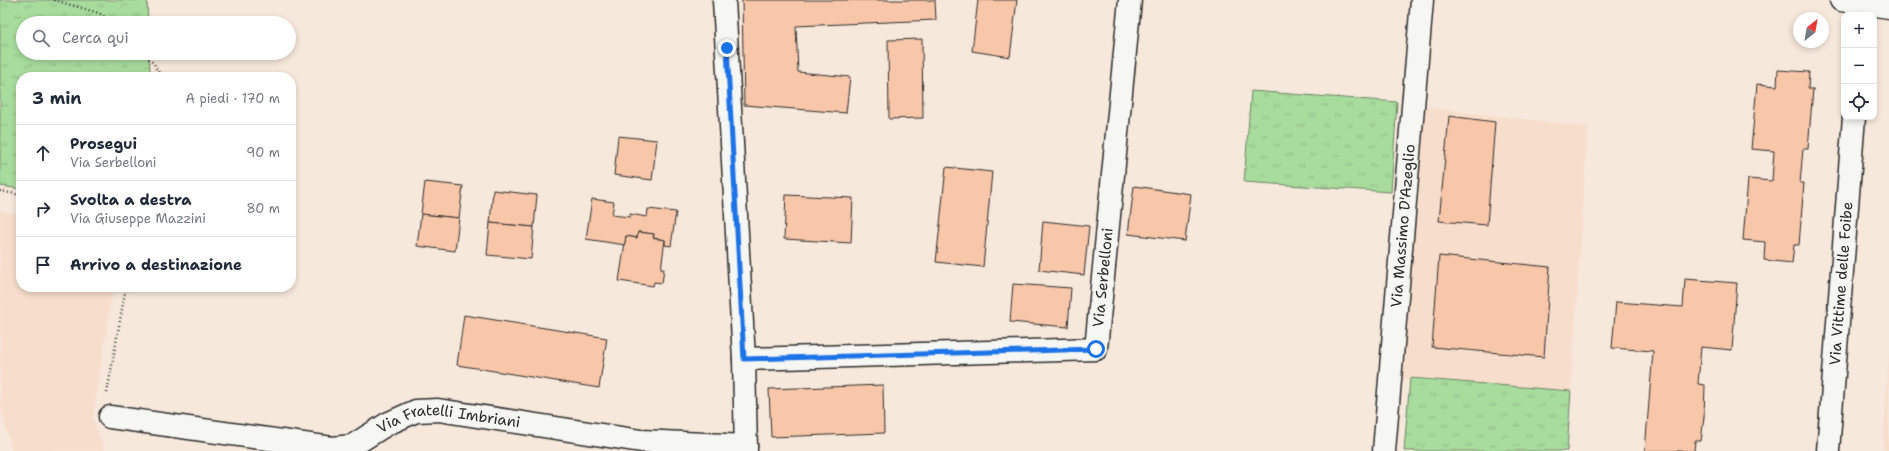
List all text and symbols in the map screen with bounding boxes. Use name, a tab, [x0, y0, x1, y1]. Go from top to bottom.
north arrow	[1793, 12, 1829, 48]
map controls	[1841, 12, 1877, 120]
button: +	[1841, 12, 1877, 48]
search box	[16, 16, 296, 60]
icon: search	[30, 27, 52, 49]
text: Cerca qui	[62, 28, 129, 48]
route end	[718, 39, 736, 57]
button: −	[1841, 48, 1877, 84]
button: locate	[1841, 84, 1877, 120]
text: 3 min	[32, 87, 82, 109]
text: A piedi · 170 m	[186, 90, 280, 107]
text: Prosegui	[70, 134, 137, 154]
icon: ahead	[32, 142, 54, 164]
street label: Via Massimo D'Azeglio	[1386, 143, 1420, 308]
text: 90 m	[246, 144, 280, 161]
text: Via Serbelloni	[70, 154, 157, 171]
text: Svolta a destra	[70, 190, 192, 210]
icon: right	[32, 198, 54, 220]
text: 80 m	[246, 200, 280, 217]
street label: Via Vittime delle Foibe	[1825, 201, 1857, 366]
text: Via Giuseppe Mazzini	[70, 210, 206, 227]
street label: Via Serbelloni	[1088, 227, 1118, 328]
icon: arrive	[32, 254, 54, 276]
text: Arrivo a destinazione	[70, 255, 242, 275]
route start	[1087, 340, 1105, 358]
street label: Via Fratelli Imbriani	[373, 400, 522, 438]

